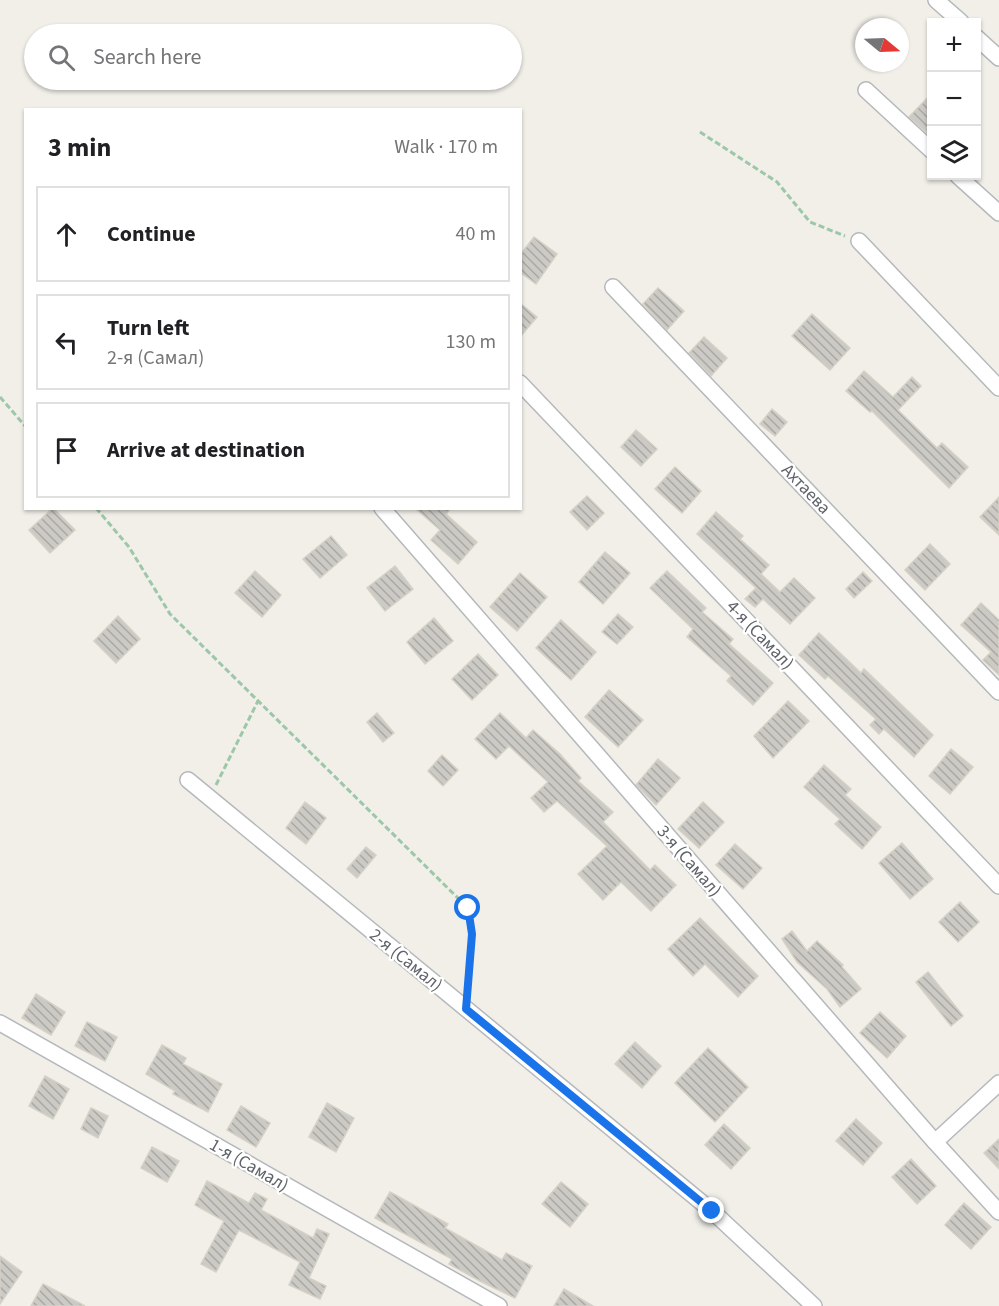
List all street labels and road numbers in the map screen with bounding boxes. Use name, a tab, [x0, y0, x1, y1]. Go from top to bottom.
street label: Ахтаева	[776, 458, 836, 520]
street label: 4-я (Самал)	[721, 595, 799, 675]
street label: 3-я (Самал)	[651, 820, 727, 902]
street label: 2-я (Самал)	[364, 923, 448, 997]
street label: 1-я (Самал)	[205, 1132, 293, 1198]

